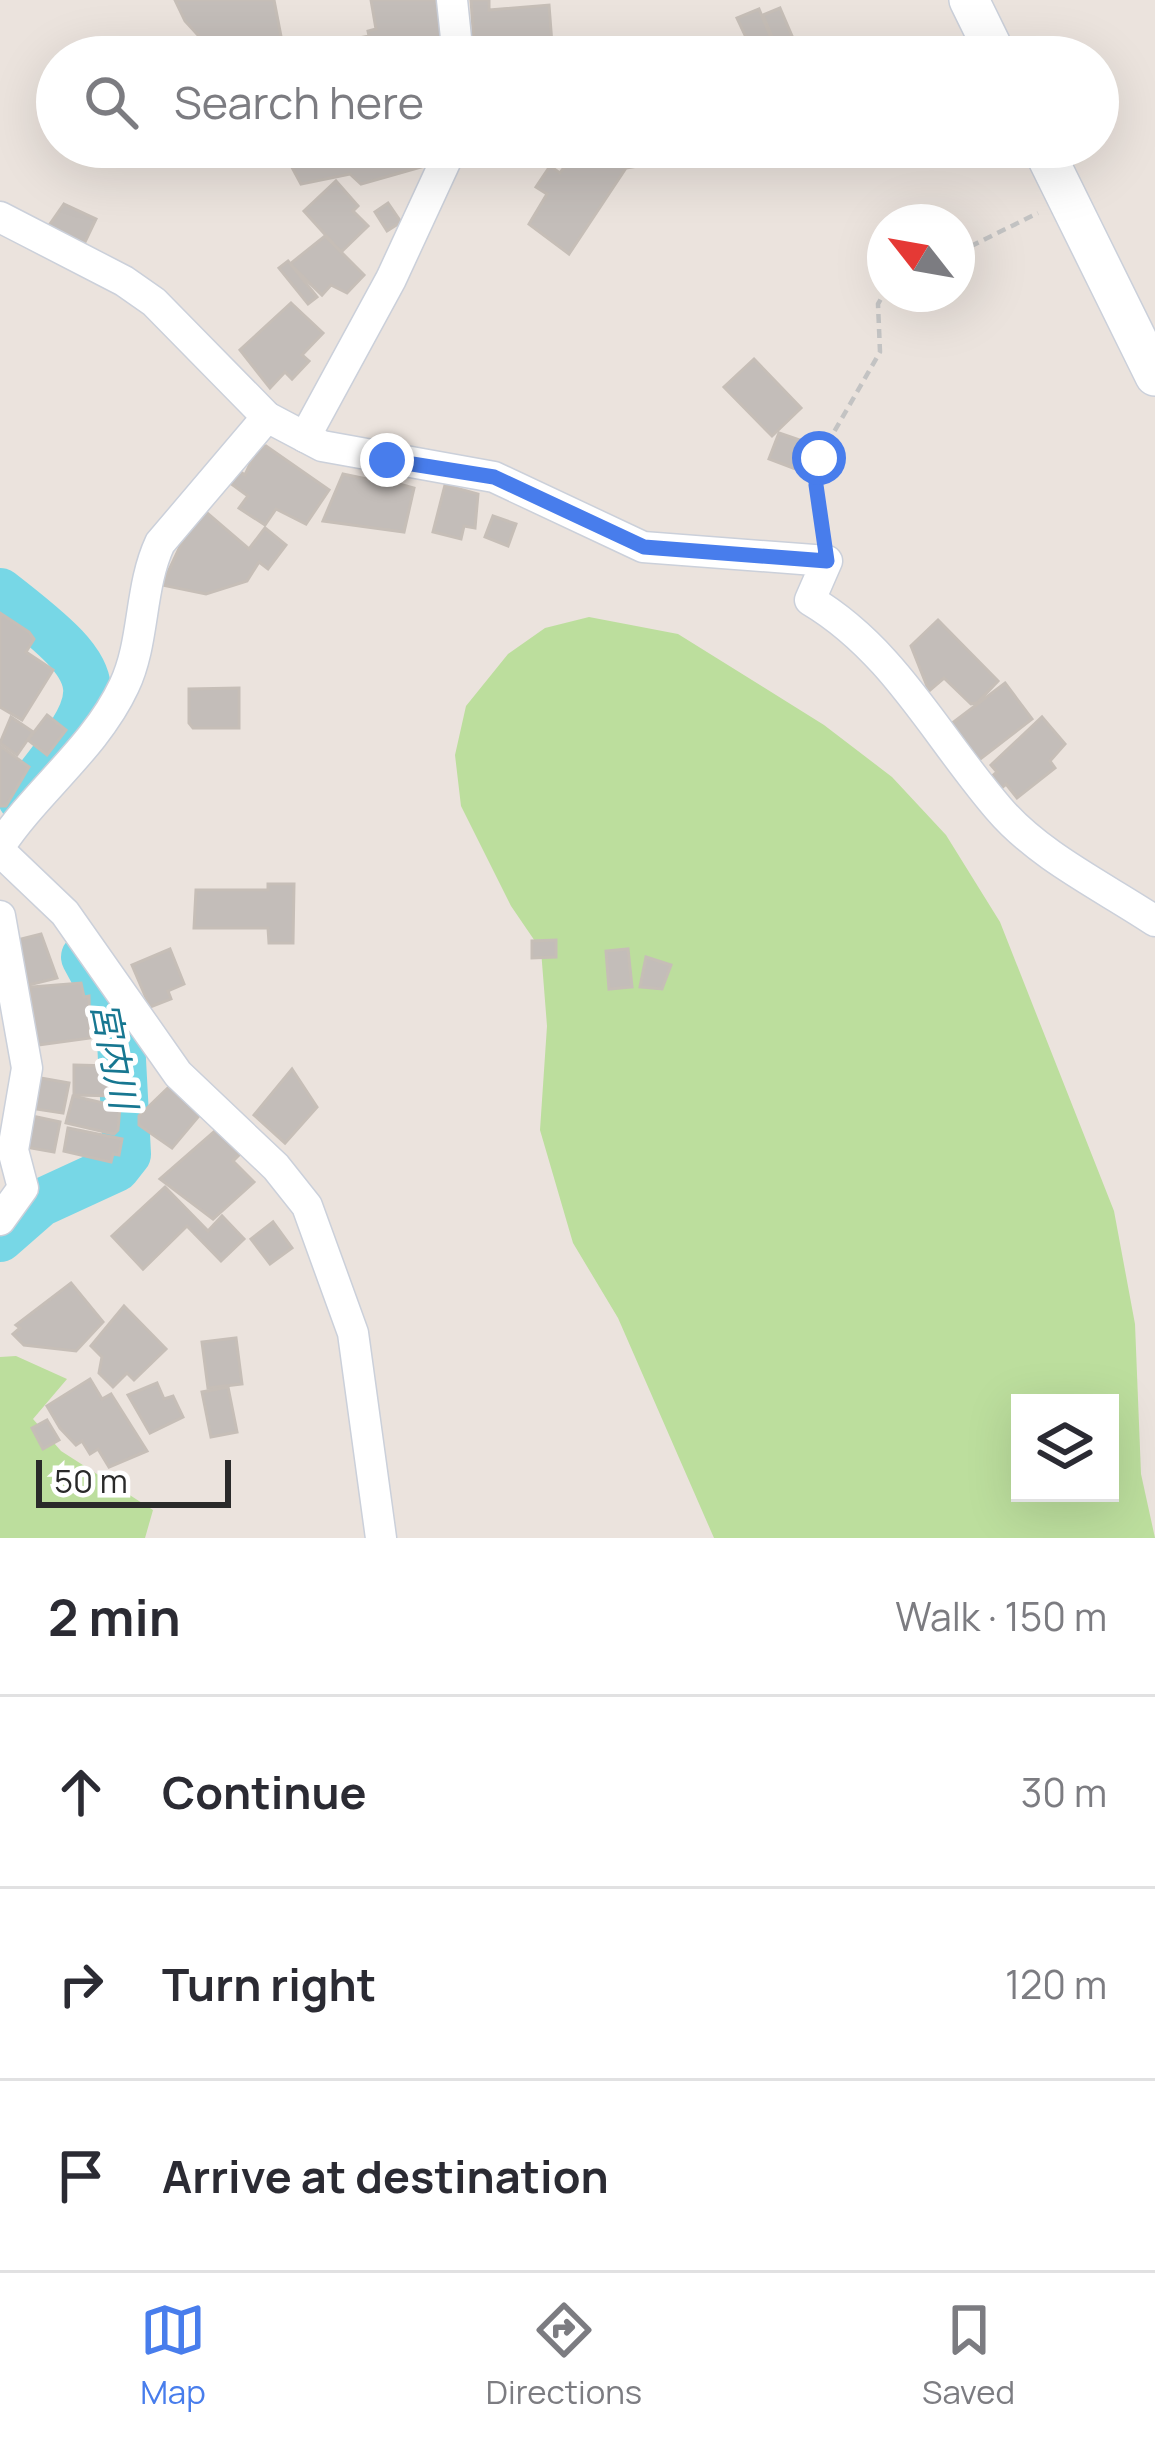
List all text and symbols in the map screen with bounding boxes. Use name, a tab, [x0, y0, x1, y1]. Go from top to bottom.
search box	[36, 36, 1119, 168]
icon: search	[78, 69, 144, 135]
text: Search here	[174, 71, 424, 133]
north arrow	[867, 204, 975, 312]
route start	[792, 431, 846, 485]
route end	[360, 433, 414, 487]
water label: 宮内川	[81, 997, 150, 1117]
map controls	[1011, 1394, 1119, 1502]
button: layers	[1011, 1394, 1119, 1502]
scale bar	[36, 1454, 231, 1507]
text: 50 m	[54, 1458, 128, 1503]
text: 2 min	[48, 1582, 181, 1651]
text: Walk · 150 m	[895, 1589, 1107, 1643]
icon: ahead	[48, 1759, 114, 1825]
text: Continue	[162, 1761, 367, 1823]
text: 30 m	[1021, 1765, 1107, 1819]
icon: right	[48, 1951, 114, 2017]
text: Turn right	[162, 1953, 376, 2015]
text: 120 m	[1005, 1957, 1107, 2011]
icon: arrive	[48, 2143, 114, 2209]
text: Arrive at destination	[162, 2145, 609, 2207]
tab: Map	[140, 2297, 206, 2414]
tab: Directions	[486, 2297, 642, 2414]
tab: Saved	[922, 2297, 1015, 2414]

